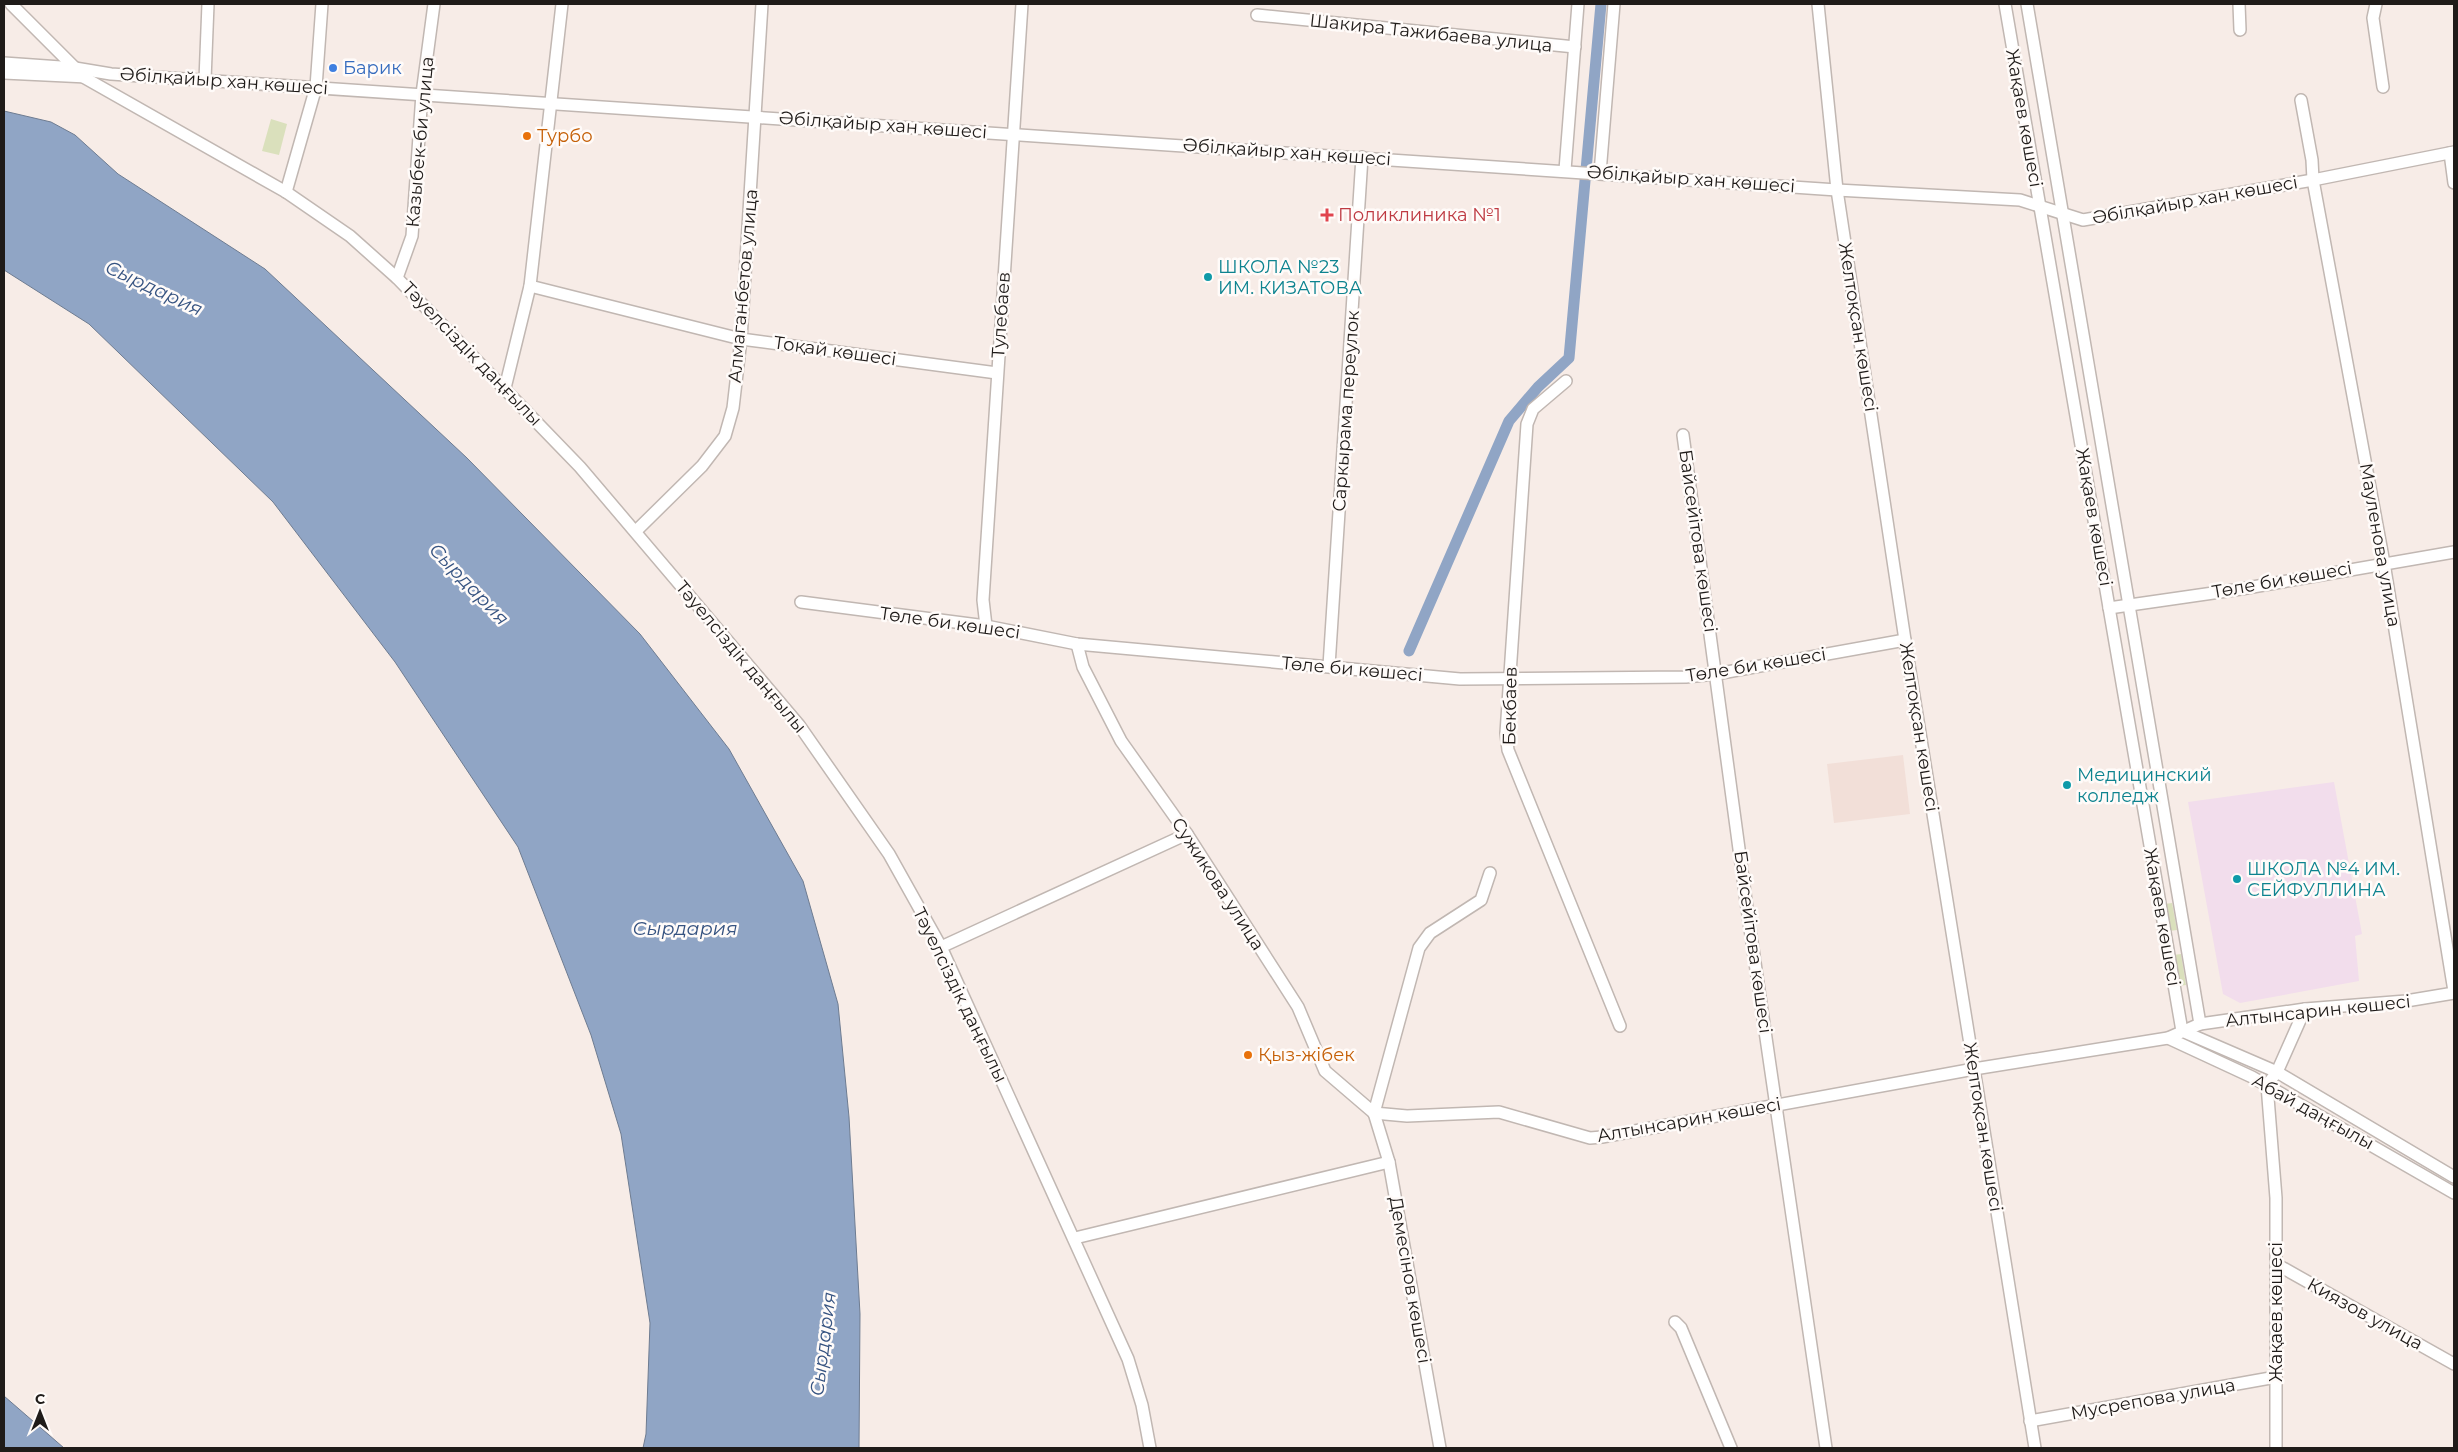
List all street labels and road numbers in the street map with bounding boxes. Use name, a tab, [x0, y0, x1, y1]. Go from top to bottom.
street label: Шакира Тажибаева улица	[1308, 9, 1554, 57]
street label: Жақаев көшесі	[2001, 47, 2047, 189]
street label: Казыбек-би улица	[402, 55, 438, 229]
street label: Әбілқайыр хан көшесі	[119, 63, 329, 99]
street label: Әбілқайыр хан көшесі	[778, 107, 988, 143]
street label: Әбілқайыр хан көшесі	[1182, 134, 1392, 170]
street label: Әбілқайыр хан көшесі	[1586, 161, 1796, 197]
street label: Әбілқайыр хан көшесі	[2090, 171, 2300, 229]
street label: Алмаганбетов улица	[724, 188, 762, 384]
street label: Желтоқсан көшесі	[1834, 241, 1882, 413]
street label: Тулебаев	[987, 271, 1015, 359]
street label: Тәуелсіздік даңғылы	[397, 277, 547, 431]
street label: Саркырама переулок	[1328, 309, 1364, 512]
street label: Тоқай көшесі	[772, 332, 898, 370]
street label: Жақаев көшесі	[2071, 446, 2117, 588]
street label: Байсейітова көшесі	[1674, 448, 1722, 634]
street label: Мауленова улица	[2355, 461, 2405, 629]
street label: Төле би көшесі	[2210, 557, 2354, 603]
street label: Тәуелсіздік даңғылы	[671, 576, 811, 738]
street label: Төле би көшесі	[878, 602, 1022, 644]
street label: Желтоқсан көшесі	[1895, 641, 1943, 813]
street label: Төле би көшесі	[1684, 643, 1828, 687]
street label: Төле би көшесі	[1280, 652, 1424, 686]
street label: Бекбаев	[1498, 666, 1522, 746]
street label: Сужикова улица	[1167, 814, 1269, 954]
street label: Жақаев көшесі	[2139, 846, 2185, 988]
street label: Байсейітова көшесі	[1729, 849, 1777, 1035]
street label: Тәуелсіздік даңғылы	[908, 904, 1012, 1086]
street label: Алтынсарин көшесі	[2224, 990, 2412, 1032]
street label: Желтоқсан көшесі	[1959, 1041, 2007, 1213]
street label: Абай даңғылы	[2248, 1069, 2378, 1155]
street label: Алтынсарин көшесі	[1595, 1093, 1783, 1147]
street label: Демесінов көшесі	[1384, 1195, 1436, 1365]
street label: Жақаев көшесі	[2265, 1242, 2287, 1382]
street label: Киязов улица	[2303, 1273, 2427, 1355]
street label: Мусрепова улица	[2069, 1374, 2237, 1424]

